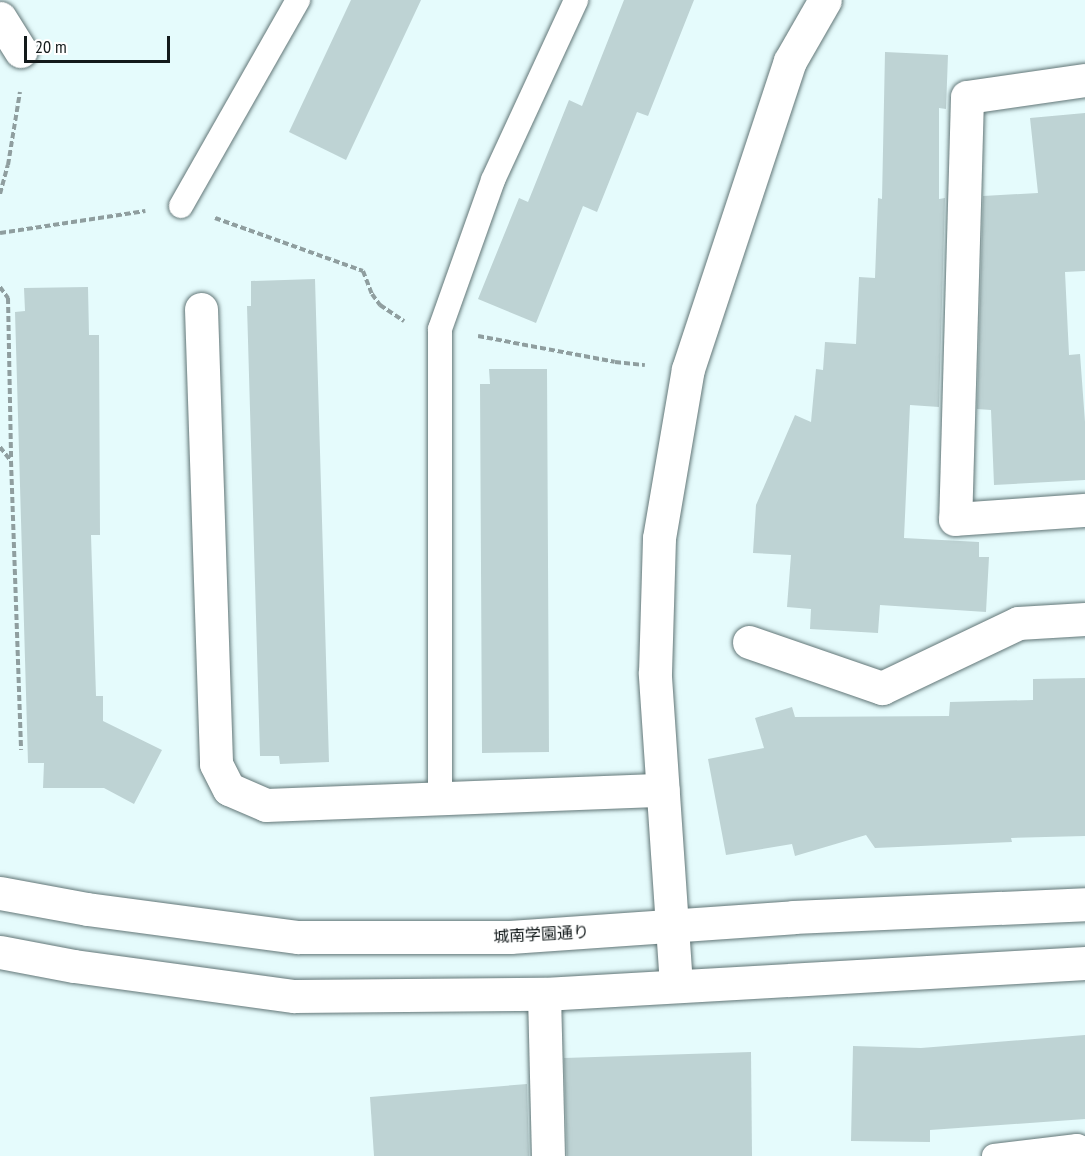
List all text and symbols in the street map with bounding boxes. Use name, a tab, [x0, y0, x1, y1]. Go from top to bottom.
scale bar	[27, 24, 172, 62]
text: 20 m	[35, 35, 67, 58]
street label: 城南学園通り	[493, 922, 589, 946]

